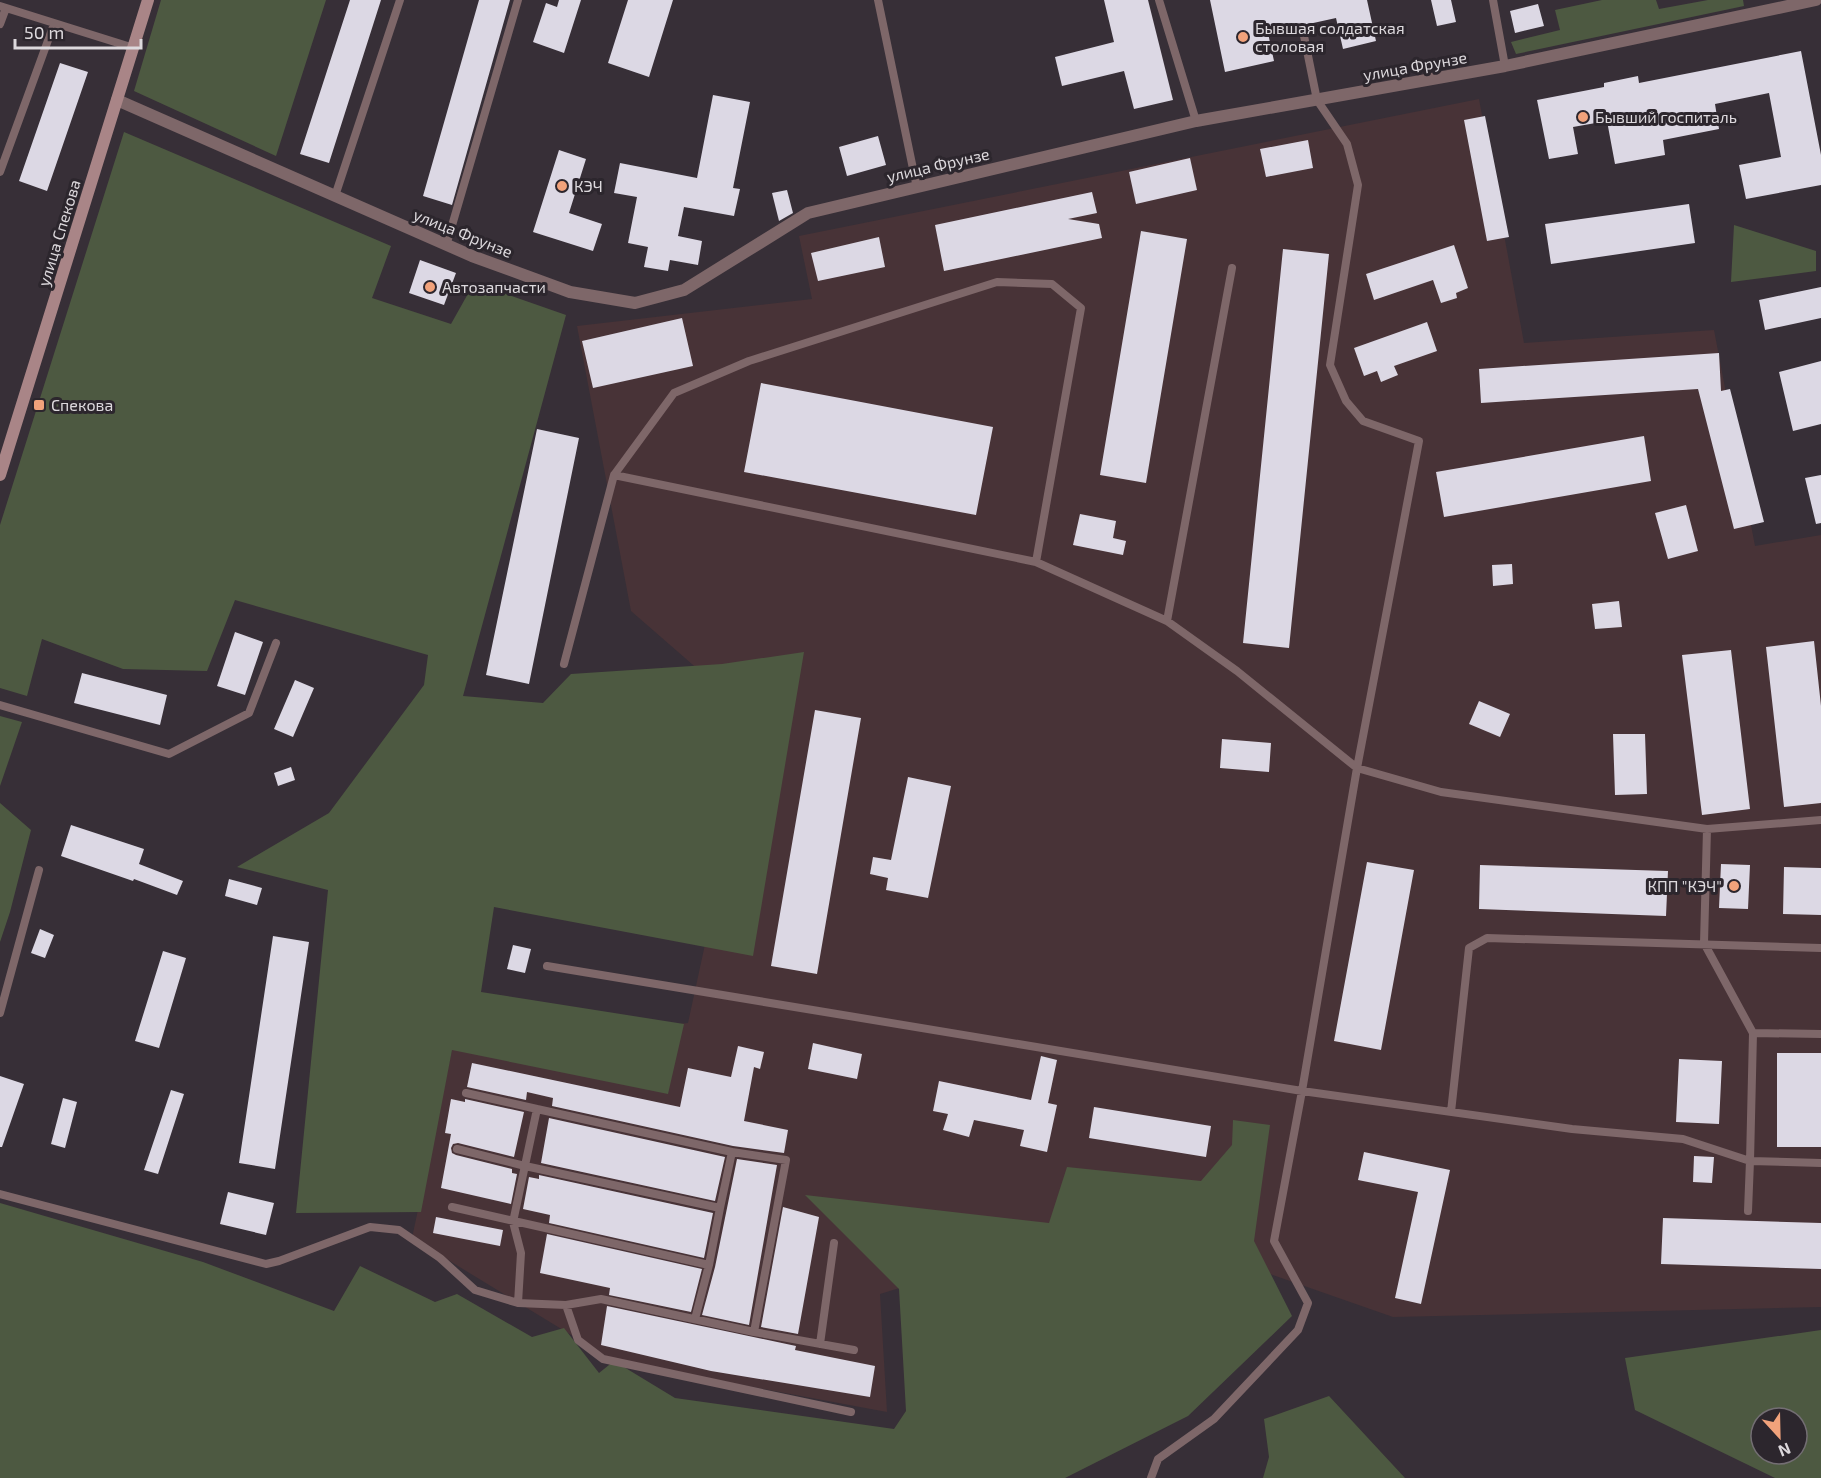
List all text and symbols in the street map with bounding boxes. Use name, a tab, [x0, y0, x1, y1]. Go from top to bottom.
scale bar	[15, 12, 141, 50]
place label: Бывшая солдатская столовая	[1255, 18, 1405, 55]
text: 50 m	[24, 21, 64, 43]
marker: Бывшая солдатская столовая	[1236, 30, 1250, 44]
street label: улица Фрунзе	[1362, 47, 1468, 85]
place label: Бывший госпиталь	[1595, 107, 1737, 126]
marker: Бывший госпиталь	[1576, 110, 1590, 124]
street label: улица Фрунзе	[885, 143, 991, 187]
place label: КЭЧ	[574, 176, 603, 195]
street label: улица Спекова	[33, 177, 85, 289]
marker: КЭЧ	[555, 179, 569, 193]
street label: улица Фрунзе	[411, 204, 515, 262]
place label: Автозапчасти	[442, 277, 546, 296]
marker: Автозапчасти	[423, 280, 437, 294]
place label: Спекова	[51, 395, 113, 414]
marker: Спекова	[32, 398, 46, 412]
place label: КПП "КЭЧ"	[1647, 876, 1722, 895]
marker: КПП "КЭЧ"	[1727, 879, 1741, 893]
north arrow	[1749, 1406, 1809, 1466]
text: N	[1776, 1439, 1794, 1461]

